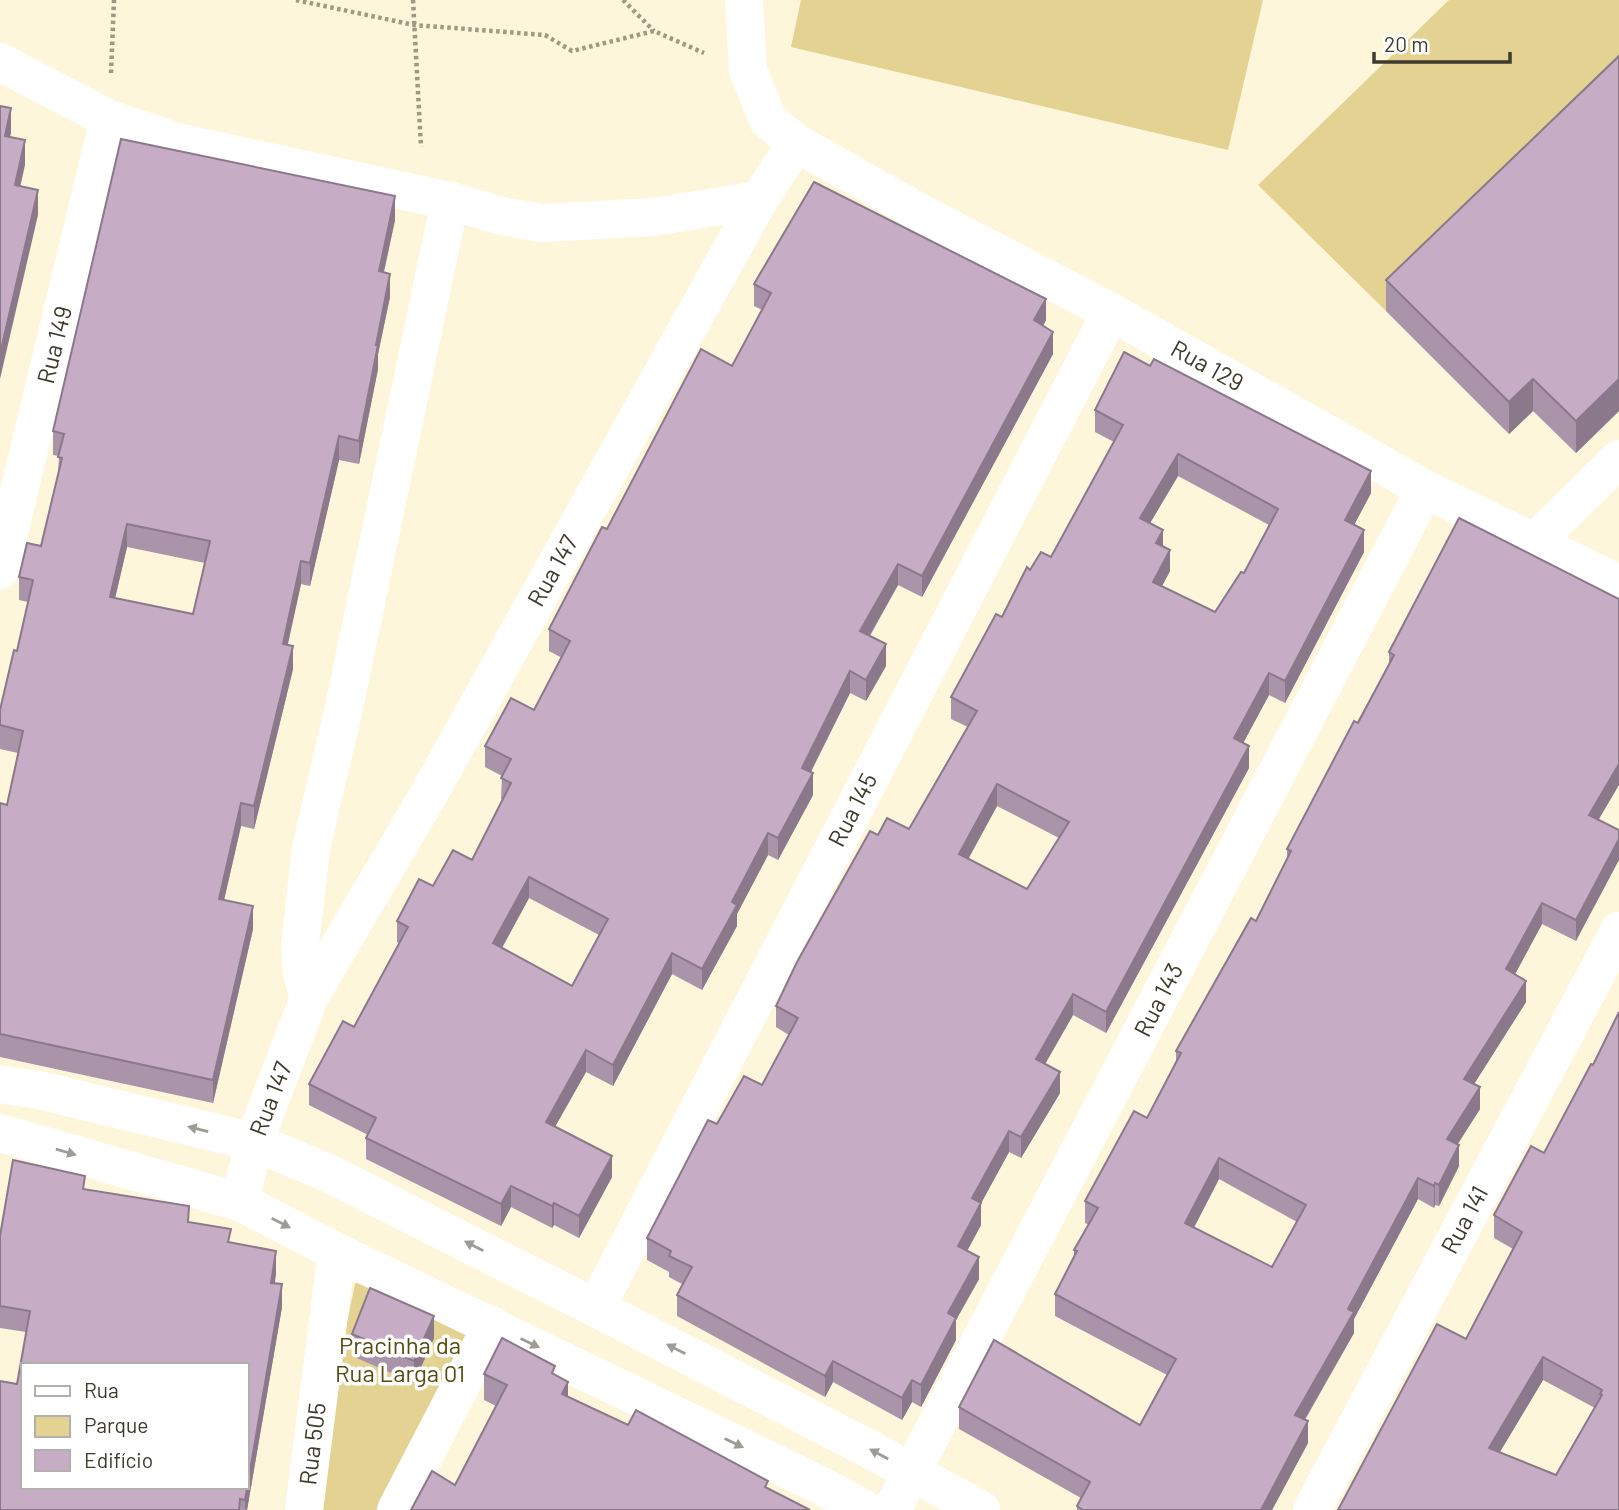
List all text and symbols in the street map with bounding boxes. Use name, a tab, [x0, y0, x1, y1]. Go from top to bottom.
scale bar	[1374, 21, 1510, 65]
text: 20 m	[1384, 31, 1429, 56]
street label: Rua 149	[30, 303, 77, 386]
street label: Rua 129	[1166, 333, 1249, 396]
street label: Rua 147	[520, 530, 583, 611]
street label: Rua 145	[821, 768, 882, 851]
street label: Rua 143	[1127, 958, 1188, 1041]
street label: Rua 147	[242, 1057, 297, 1140]
one-way arrow	[187, 1123, 209, 1134]
one-way arrow	[55, 1147, 76, 1157]
street label: Rua 141	[1434, 1181, 1493, 1258]
one-way arrow	[271, 1217, 291, 1229]
one-way arrow	[464, 1241, 484, 1252]
park label: Pracinha da Rua Larga 01	[335, 1330, 465, 1387]
one-way arrow	[520, 1338, 540, 1349]
one-way arrow	[666, 1344, 686, 1356]
legend	[21, 1363, 248, 1489]
text: Rua	[84, 1377, 119, 1402]
street label: Rua 505	[292, 1401, 331, 1487]
text: Parque	[84, 1412, 149, 1437]
one-way arrow	[724, 1438, 744, 1449]
text: Edifício	[84, 1447, 153, 1472]
one-way arrow	[869, 1448, 888, 1460]

